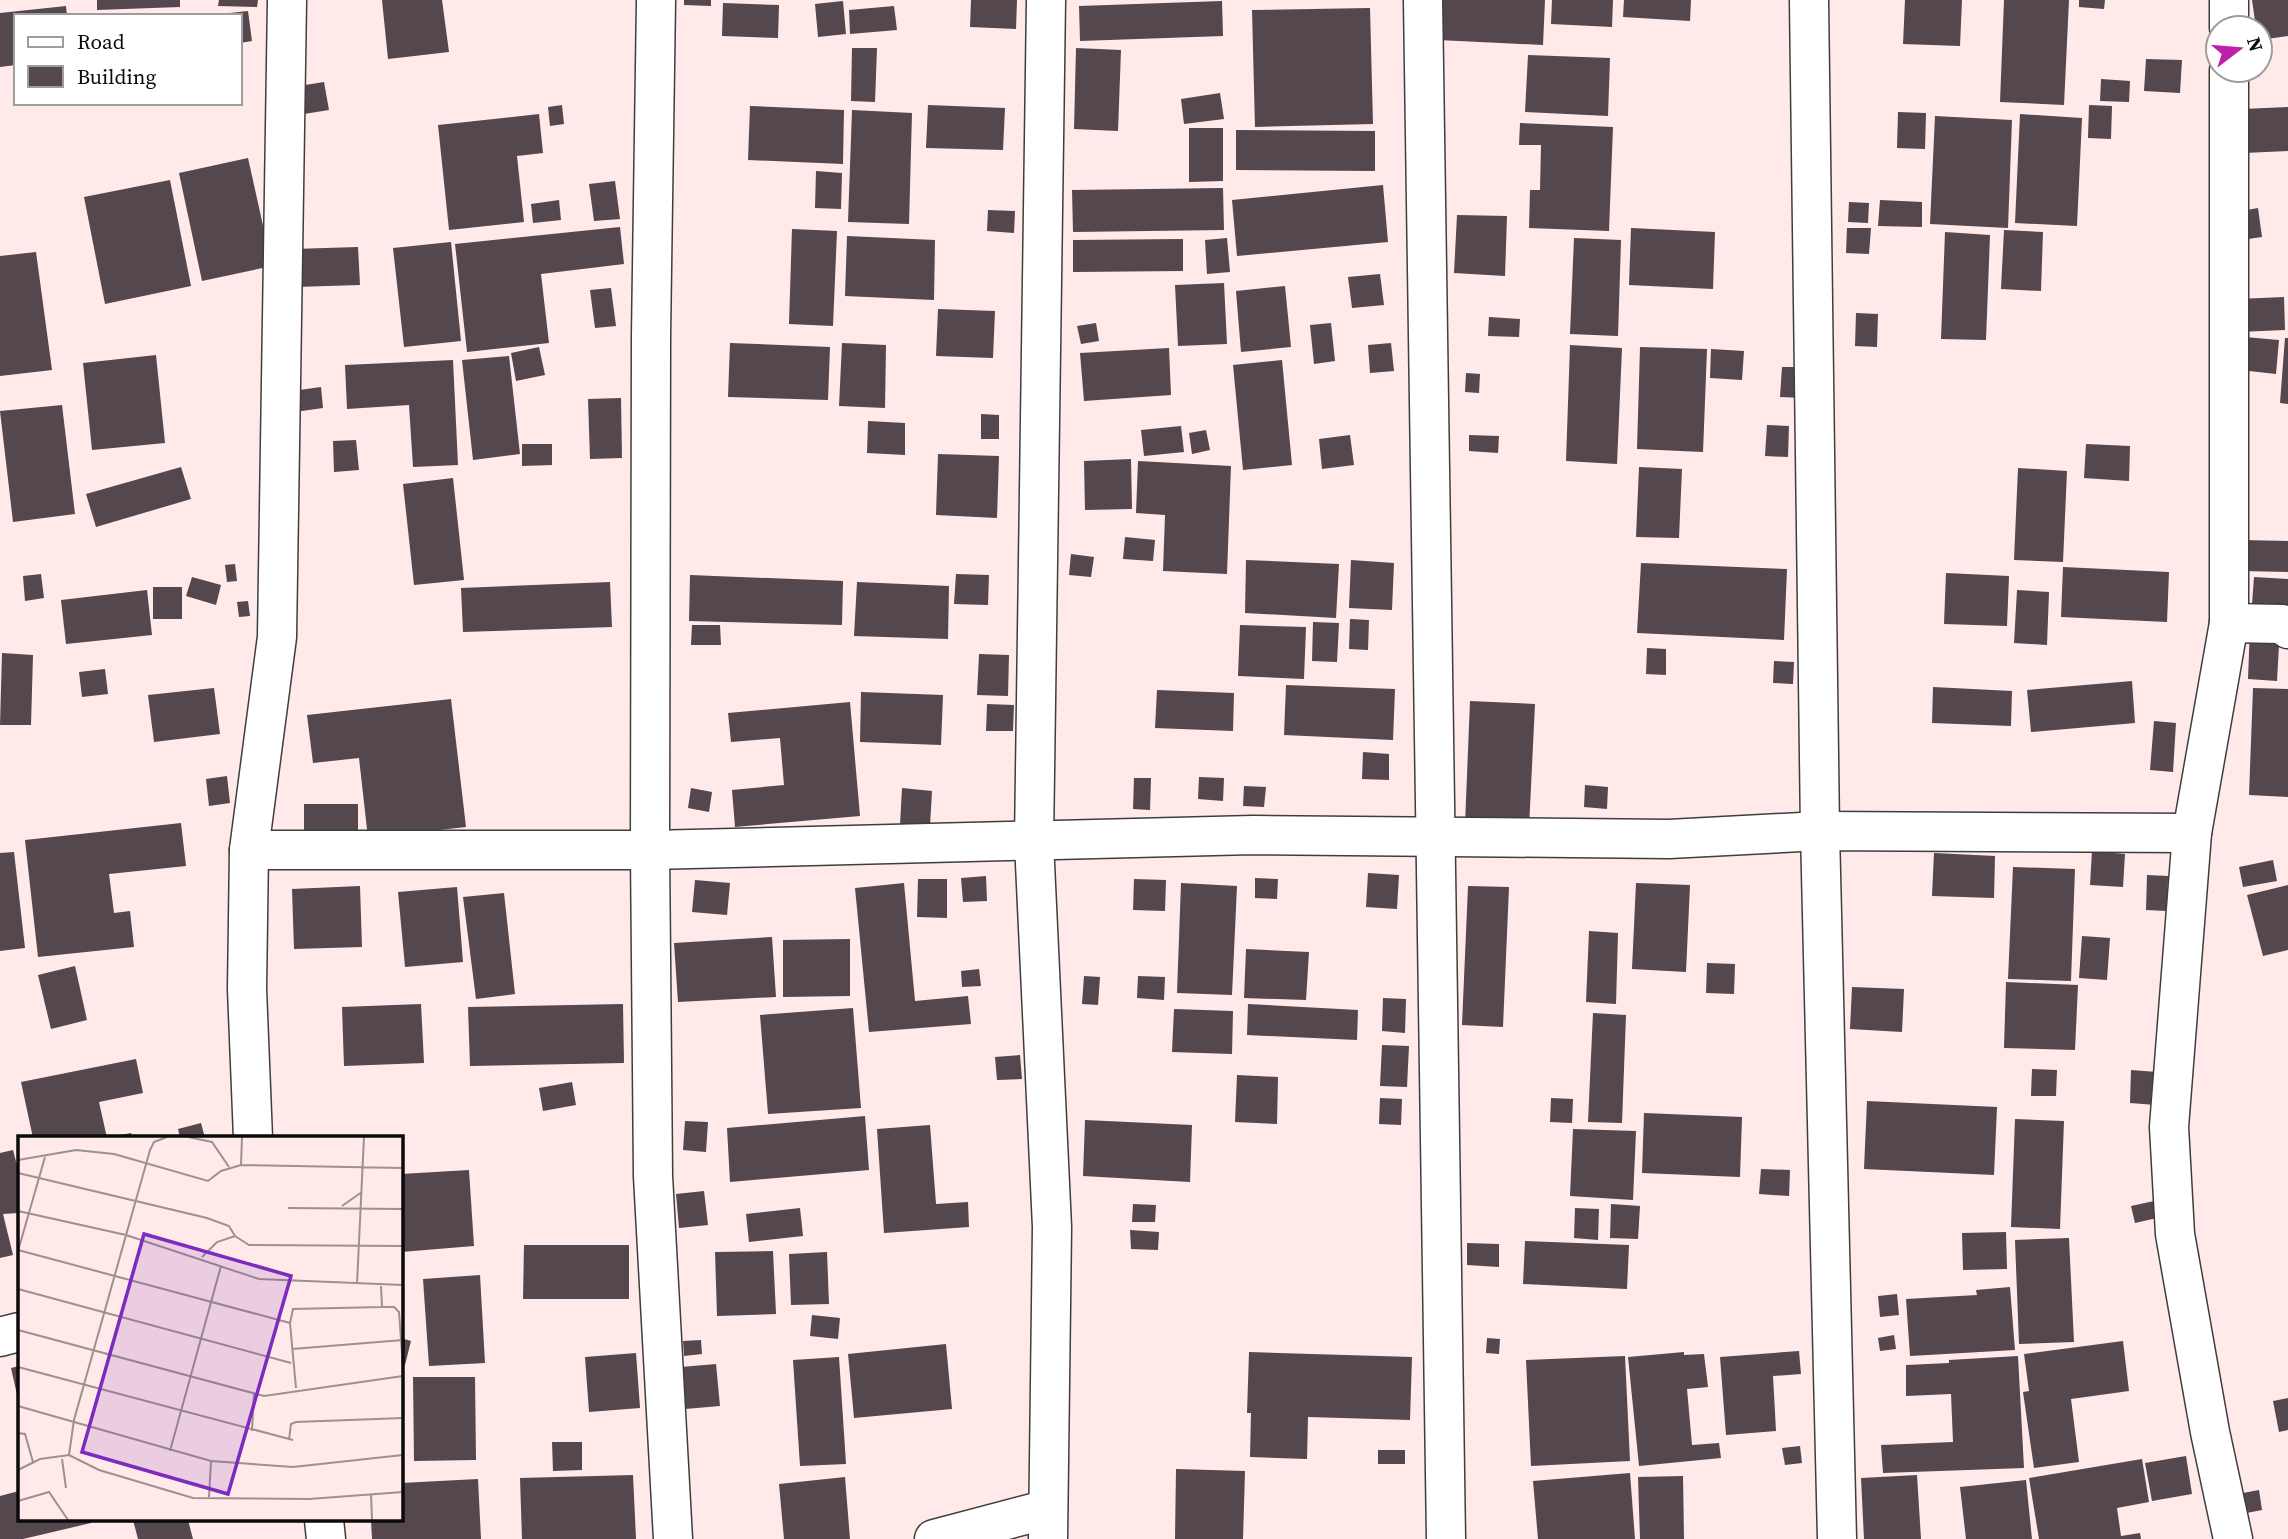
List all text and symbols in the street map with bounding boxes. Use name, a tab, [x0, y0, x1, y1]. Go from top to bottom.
legend	[14, 14, 242, 105]
north arrow	[2204, 14, 2274, 84]
text: Road	[77, 27, 125, 56]
text: N	[2241, 34, 2270, 55]
text: Building	[77, 62, 156, 91]
inset map	[18, 1136, 402, 1522]

